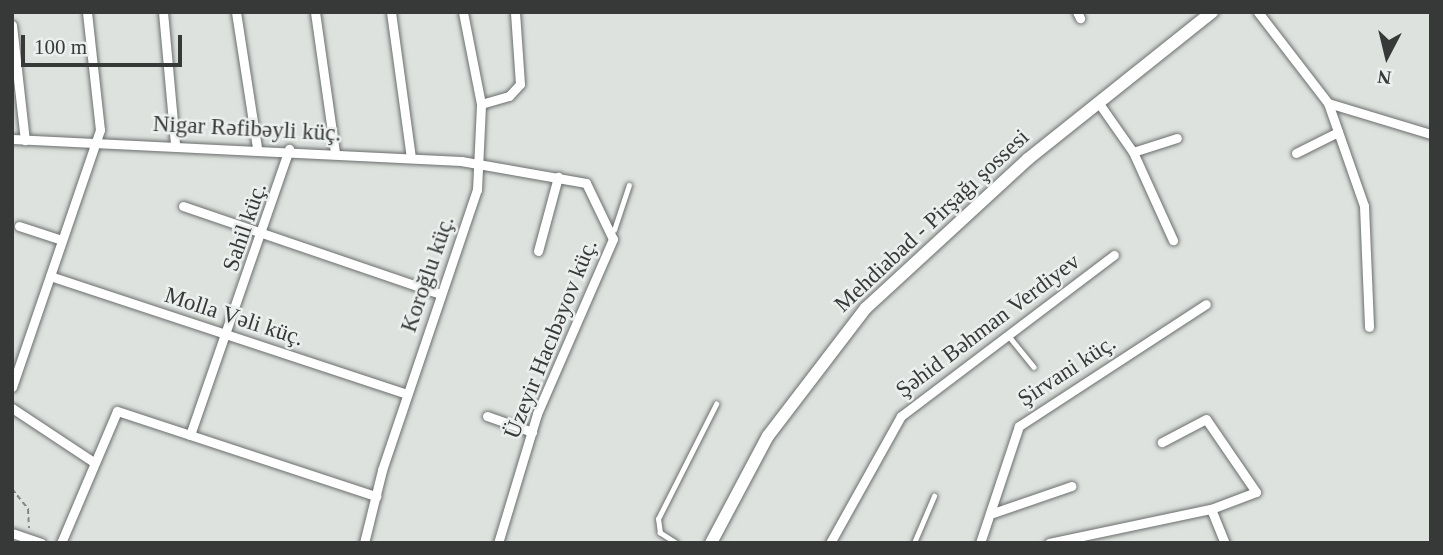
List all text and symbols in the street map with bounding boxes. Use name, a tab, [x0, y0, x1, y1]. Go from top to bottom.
scale bar	[24, 21, 186, 65]
north arrow	[1352, 21, 1422, 91]
text: 100 m	[34, 35, 87, 59]
text: N	[1376, 66, 1392, 89]
street label: Nigar Rəfibəyli küç.	[152, 110, 342, 148]
street label: Mehdiabad - Pirşağı şossesi	[829, 124, 1035, 318]
street label: Sahil küç.	[217, 179, 273, 275]
street label: Koroğlu küç.	[395, 212, 461, 336]
street label: Üzeyir Hacıbəyov küç.	[498, 235, 604, 443]
street label: Şəhid Bəhman Verdiyev	[890, 248, 1086, 404]
street label: Molla Vəli küç.	[161, 281, 307, 353]
street label: Şirvani küç.	[1013, 329, 1121, 413]

